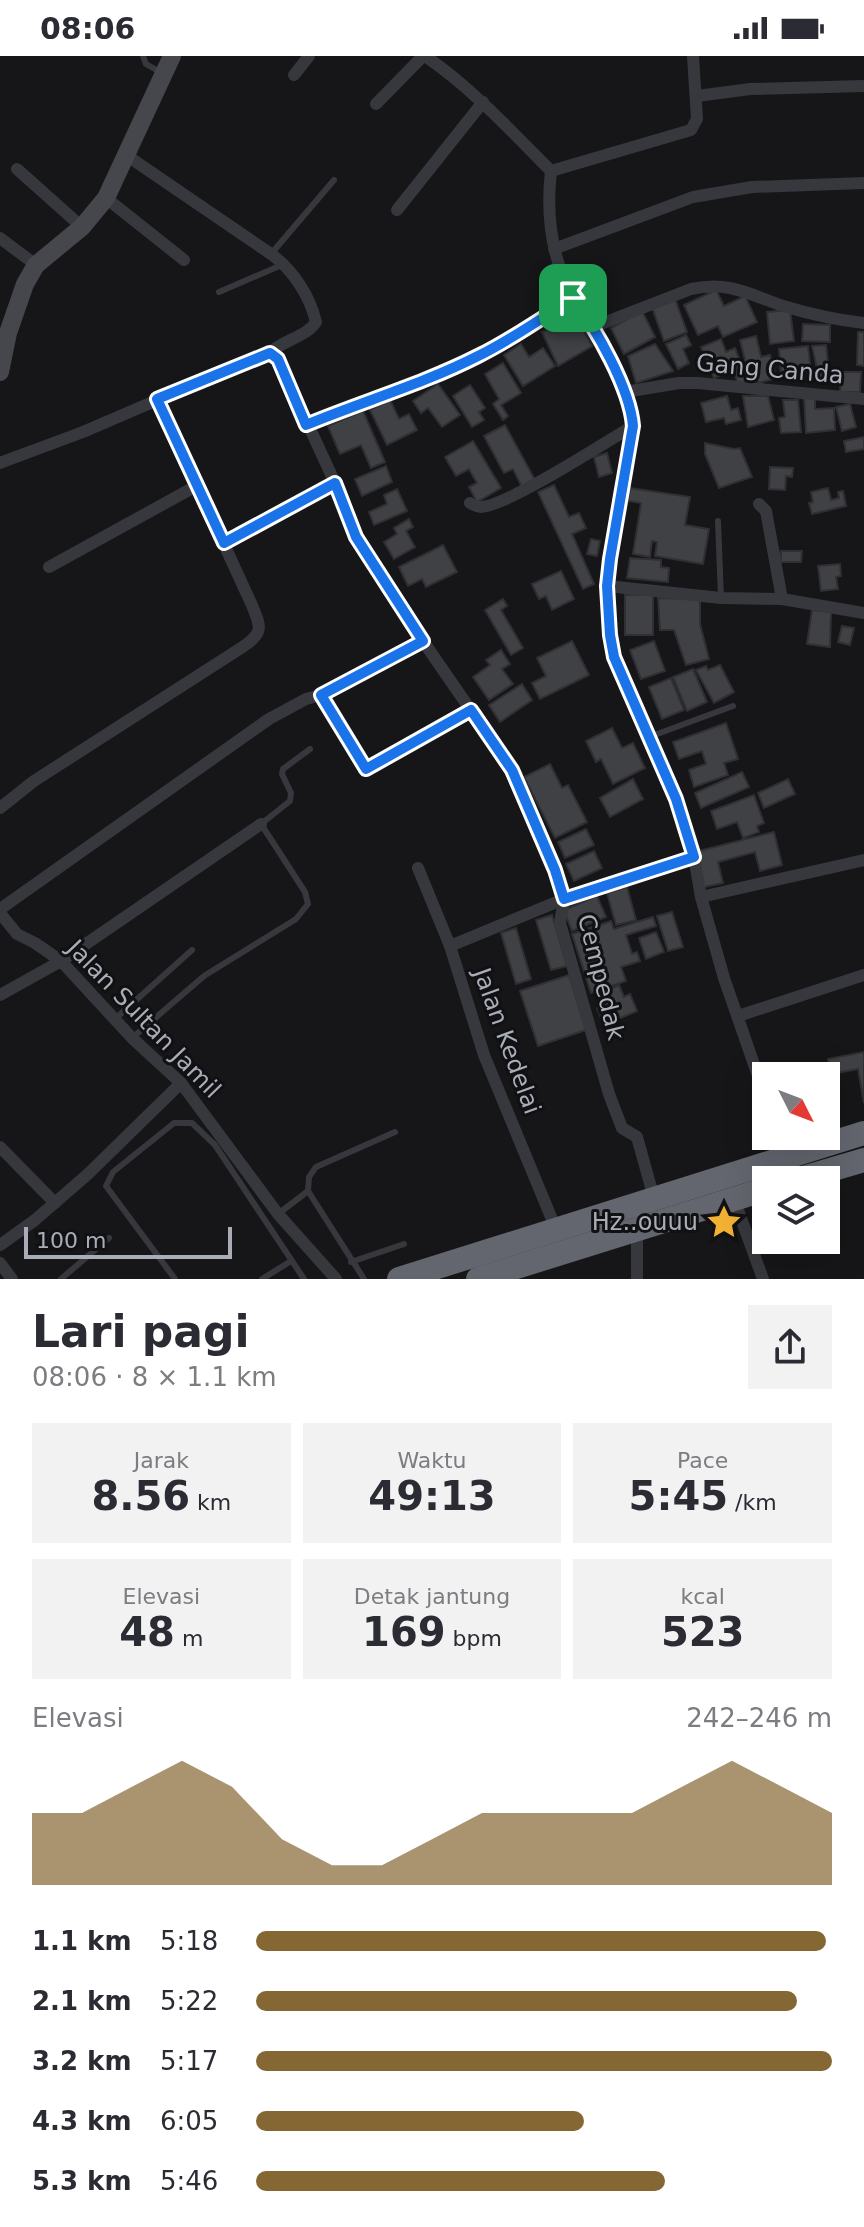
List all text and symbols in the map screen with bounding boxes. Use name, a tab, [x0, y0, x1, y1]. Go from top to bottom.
text: 08:06	[40, 11, 136, 46]
pin	[539, 264, 607, 332]
icon: arrive	[551, 276, 595, 320]
street label: Gang Canda	[695, 349, 845, 389]
street label: Cempedak	[572, 911, 630, 1043]
street label: Jalan Sultan Jamil	[60, 933, 227, 1104]
street label: Jalan Kedelai	[467, 962, 546, 1118]
north arrow	[752, 1062, 840, 1150]
map controls	[752, 1062, 840, 1254]
button: layers	[752, 1166, 840, 1254]
place icon: Hz..ouuu	[705, 1203, 743, 1241]
place label: Hz..ouuu	[592, 1208, 698, 1236]
scale bar	[24, 1223, 232, 1259]
text: 100 m	[36, 1228, 106, 1253]
button: share	[748, 1305, 832, 1389]
text: Lari pagi	[32, 1306, 250, 1357]
text: 08:06 · 8 × 1.1 km	[32, 1362, 277, 1392]
text: Jarak	[134, 1448, 189, 1473]
text: Waktu	[397, 1448, 467, 1473]
text: Pace	[677, 1448, 728, 1473]
text: 8.56	[91, 1473, 190, 1519]
text: 49:13	[368, 1473, 496, 1519]
text: 5:45	[629, 1473, 728, 1519]
text: km	[190, 1490, 231, 1515]
text: /km	[728, 1490, 777, 1515]
text: Elevasi	[123, 1584, 200, 1609]
text: Detak jantung	[354, 1584, 510, 1609]
text: kcal	[680, 1584, 725, 1609]
text: 48	[119, 1609, 175, 1655]
text: 169	[362, 1609, 446, 1655]
text: 523	[661, 1609, 744, 1655]
text: m	[175, 1626, 203, 1651]
text: bpm	[446, 1626, 502, 1651]
text: Elevasi	[32, 1703, 124, 1733]
text: 242–246 m	[686, 1703, 832, 1733]
text: 1.1 km	[32, 1926, 132, 1956]
text: 5:18	[160, 1926, 218, 1956]
text: 2.1 km	[32, 1986, 132, 2016]
text: 5:22	[160, 1986, 218, 2016]
text: 3.2 km	[32, 2046, 132, 2076]
text: 5:17	[160, 2046, 218, 2076]
text: 4.3 km	[32, 2106, 132, 2136]
text: 6:05	[160, 2106, 218, 2136]
text: 5.3 km	[32, 2166, 132, 2196]
text: 5:46	[160, 2166, 218, 2196]

